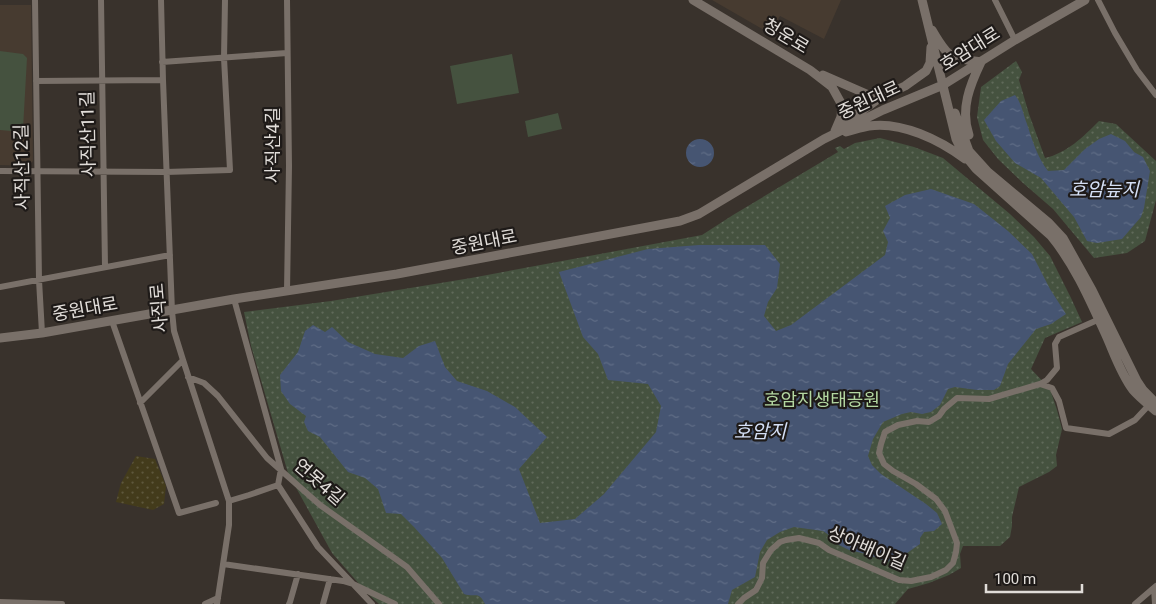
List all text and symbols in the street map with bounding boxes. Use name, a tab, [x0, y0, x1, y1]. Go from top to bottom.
street label: 청운로	[760, 14, 813, 57]
street label: 호암대로	[936, 22, 1003, 75]
street label: 중원대로	[834, 76, 903, 123]
street label: 사직산11길	[76, 91, 99, 177]
street label: 사직산4길	[262, 107, 283, 183]
street label: 사직산12길	[10, 124, 33, 210]
water label: 호암늪지	[1069, 178, 1140, 201]
street label: 중원대로	[449, 225, 518, 258]
street label: 사직로	[146, 282, 171, 334]
street label: 중원대로	[50, 292, 119, 325]
park label: 호암지생태공원	[764, 389, 880, 410]
water label: 호암지	[734, 420, 788, 443]
street label: 연못4길	[290, 454, 349, 509]
street label: 상아배이길	[825, 522, 909, 573]
scale bar	[986, 562, 1082, 594]
text: 100 m	[994, 570, 1036, 588]

